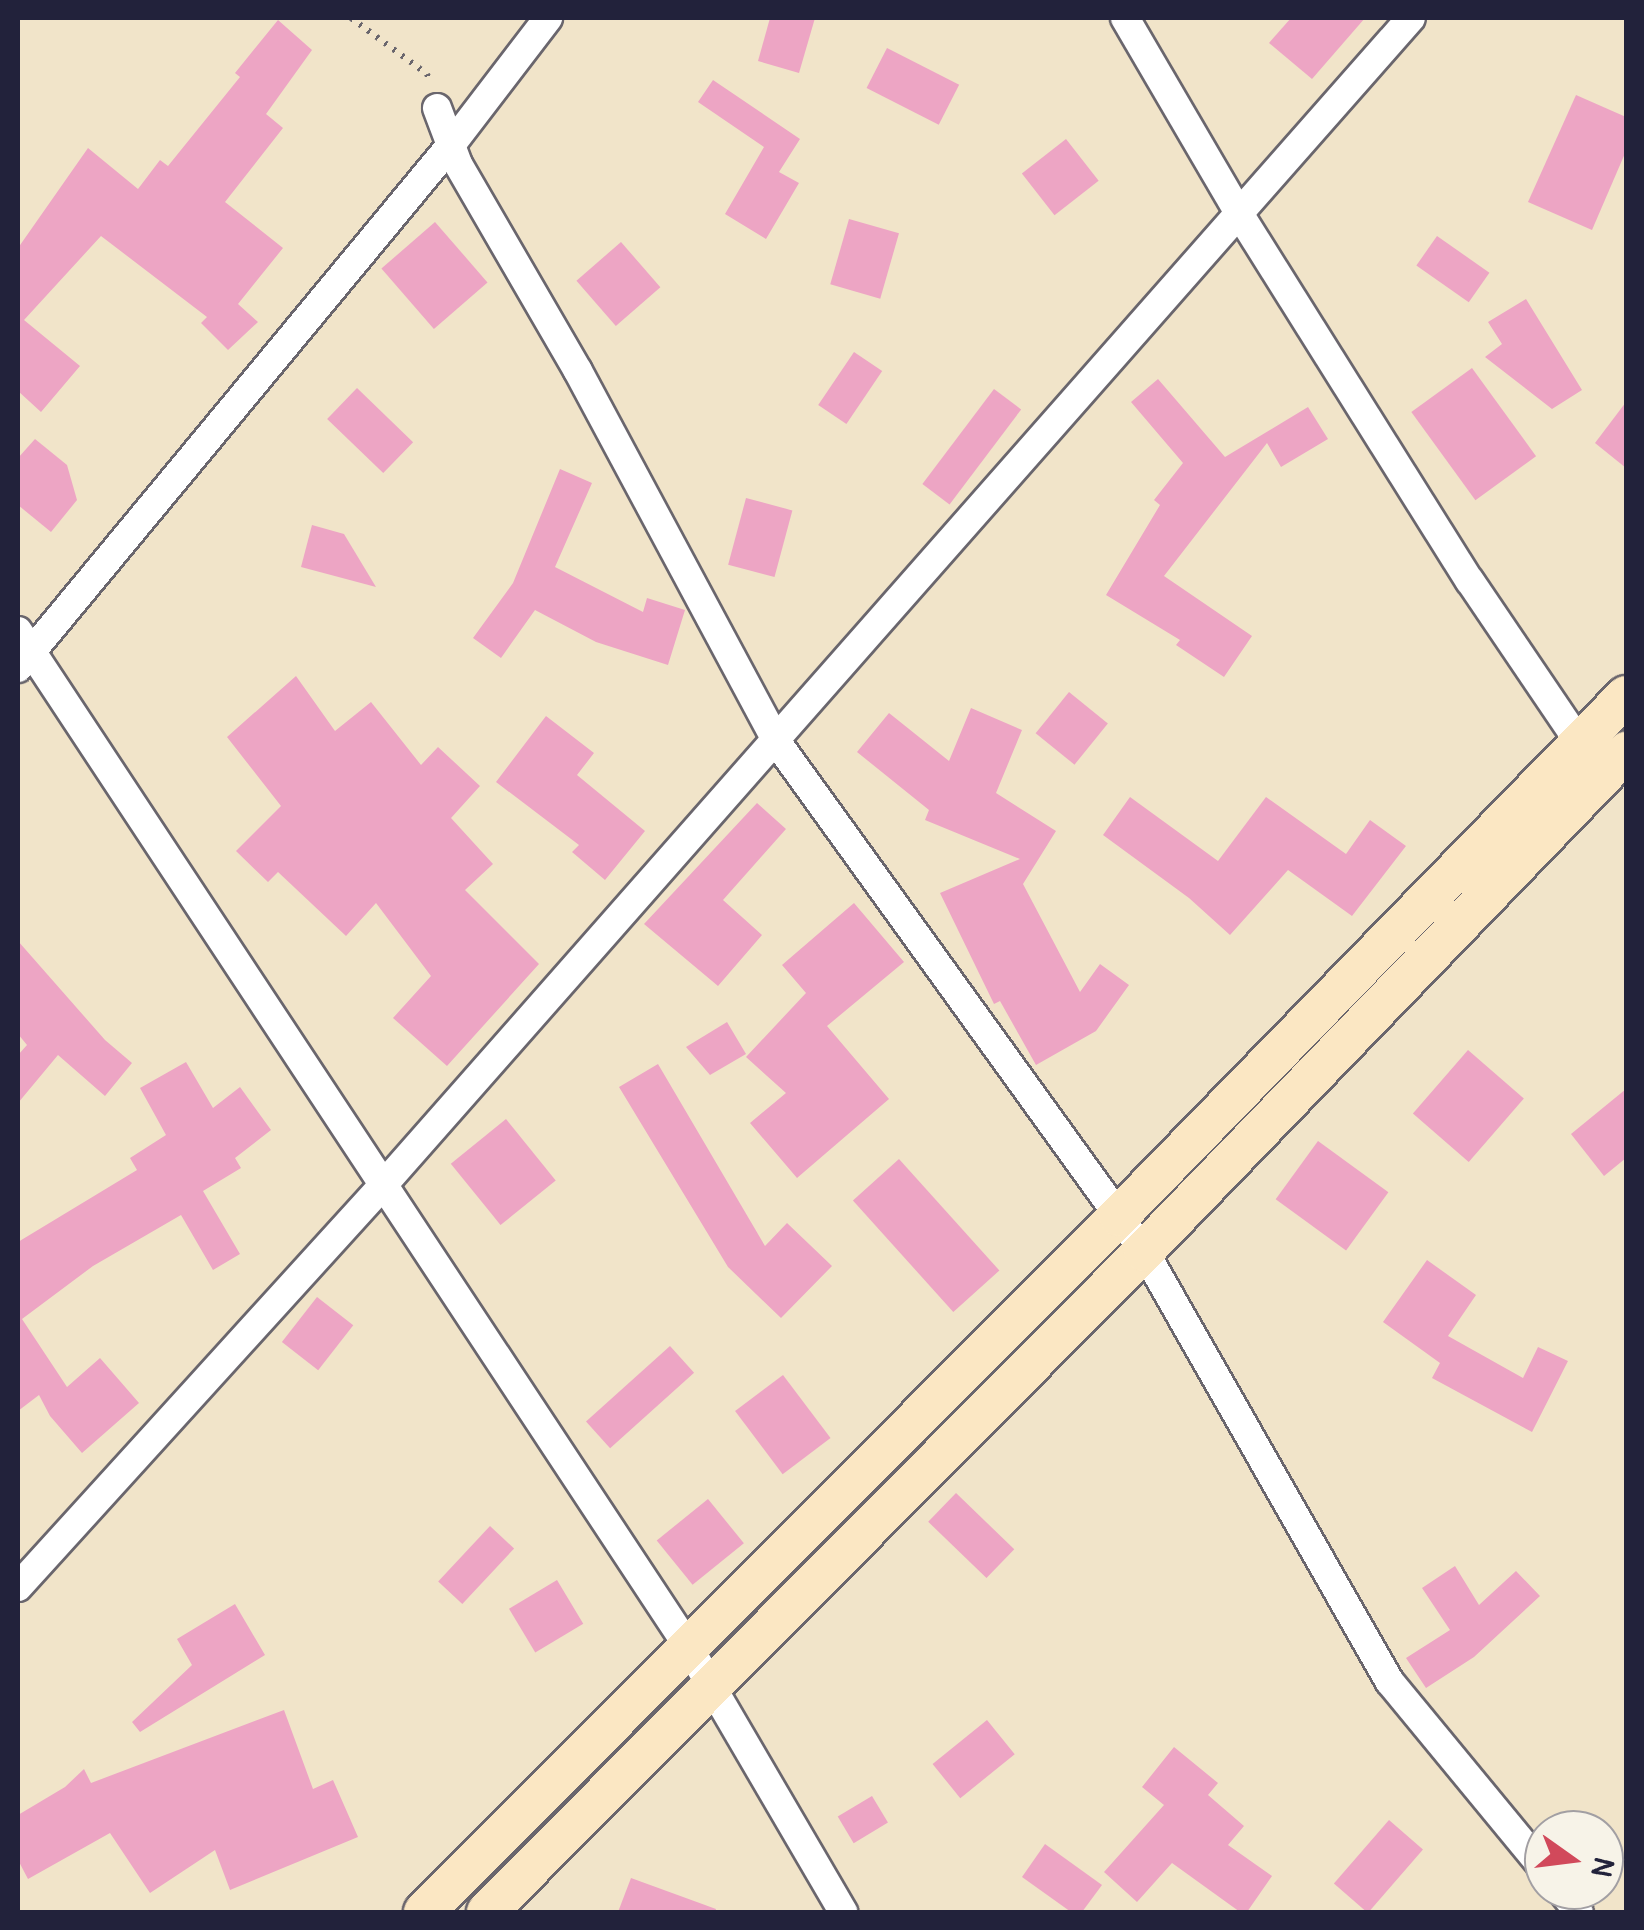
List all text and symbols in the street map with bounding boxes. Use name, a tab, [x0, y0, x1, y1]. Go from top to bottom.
north arrow	[1524, 1810, 1624, 1910]
text: N	[1582, 1853, 1621, 1880]

